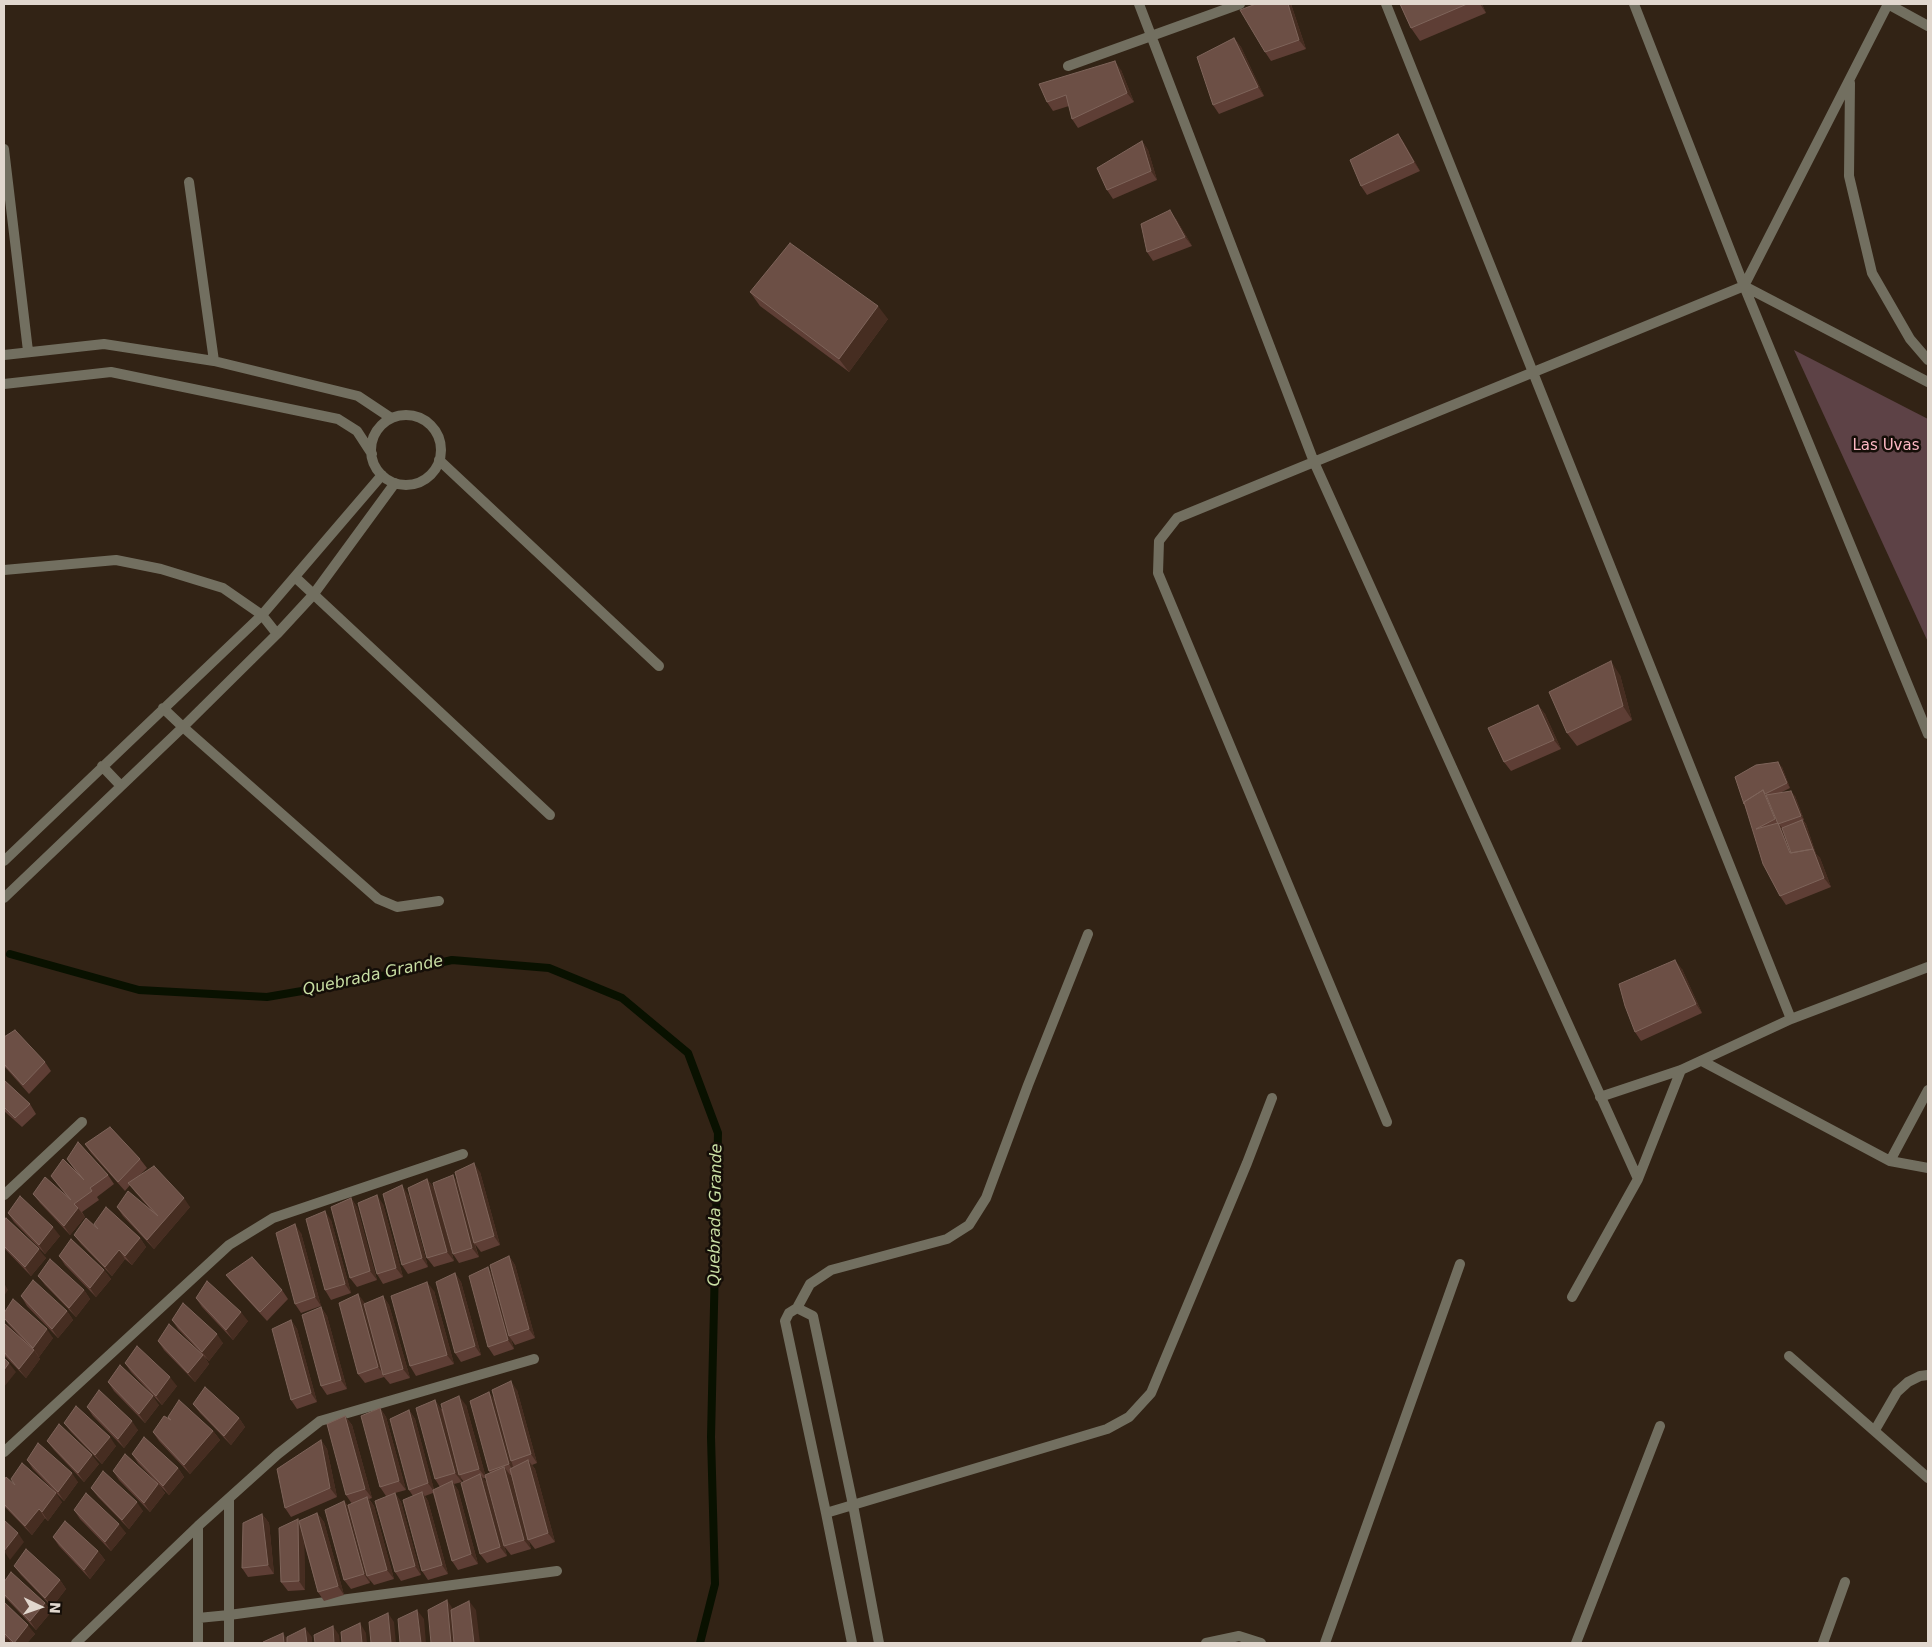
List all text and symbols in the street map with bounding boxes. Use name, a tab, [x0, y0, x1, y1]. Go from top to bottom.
park label: Las Uvas	[1853, 437, 1919, 455]
water label: Quebrada Grande	[301, 952, 445, 1000]
water label: Quebrada Grande	[705, 1143, 727, 1287]
north arrow	[15, 1582, 65, 1632]
text: N	[47, 1602, 63, 1614]

